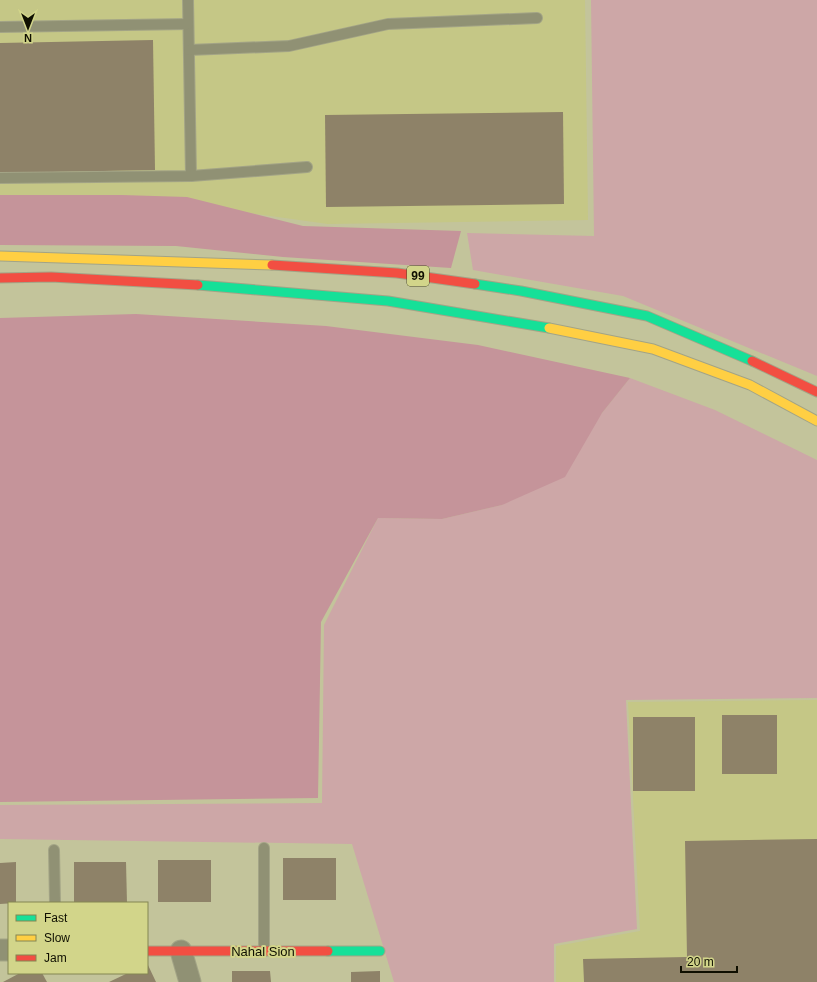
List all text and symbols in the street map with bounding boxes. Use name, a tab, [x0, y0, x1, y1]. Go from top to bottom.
north arrow	[8, 8, 48, 48]
text: N	[24, 32, 32, 44]
road number: 99	[407, 266, 429, 286]
legend	[8, 902, 148, 974]
text: Fast	[44, 911, 68, 925]
text: Slow	[44, 931, 70, 945]
street label: Nahal Sion	[231, 944, 295, 959]
scale bar	[681, 948, 737, 974]
text: Jam	[44, 951, 67, 965]
text: 20 m	[687, 955, 714, 969]

